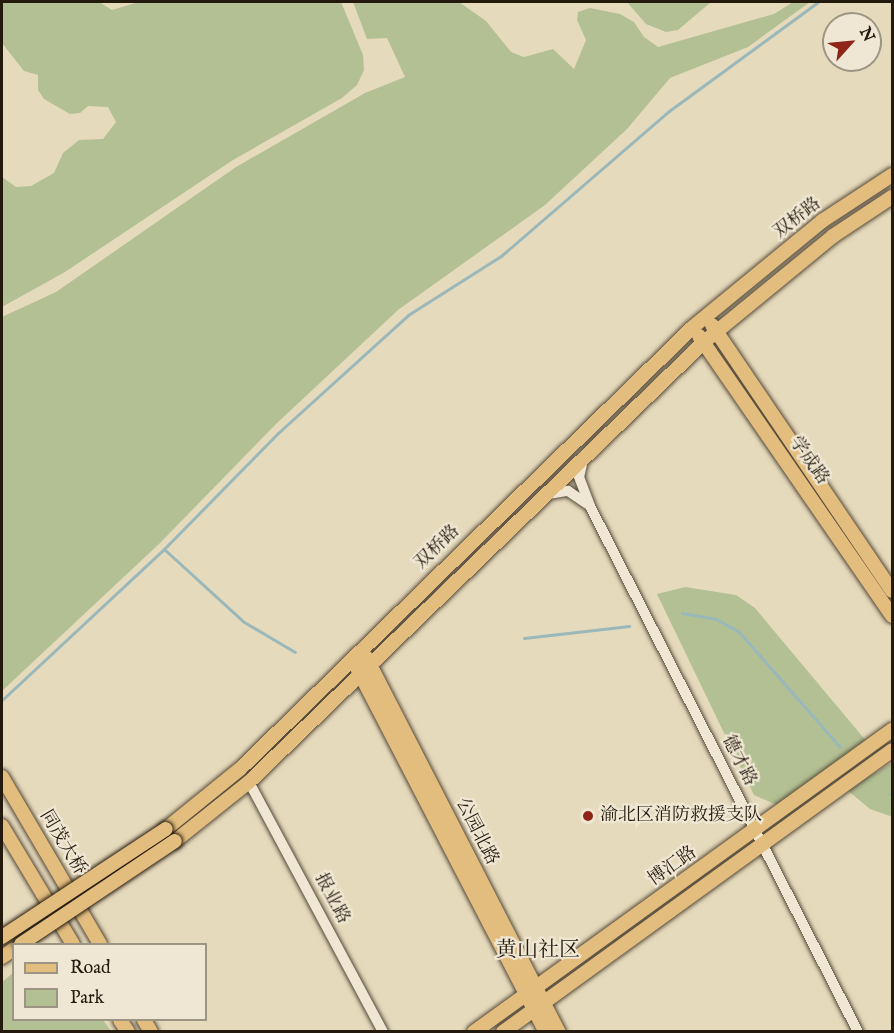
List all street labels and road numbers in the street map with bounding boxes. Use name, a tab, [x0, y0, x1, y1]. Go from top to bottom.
street label: 双桥路	[770, 194, 826, 244]
street label: 学成路	[784, 433, 832, 489]
street label: 双桥路	[411, 521, 465, 575]
street label: 德才路	[716, 732, 760, 790]
street label: 公园北路	[450, 795, 502, 869]
street label: 同茂大桥	[34, 807, 90, 879]
street label: 博汇路	[645, 843, 701, 891]
street label: 报业路	[309, 870, 353, 928]

